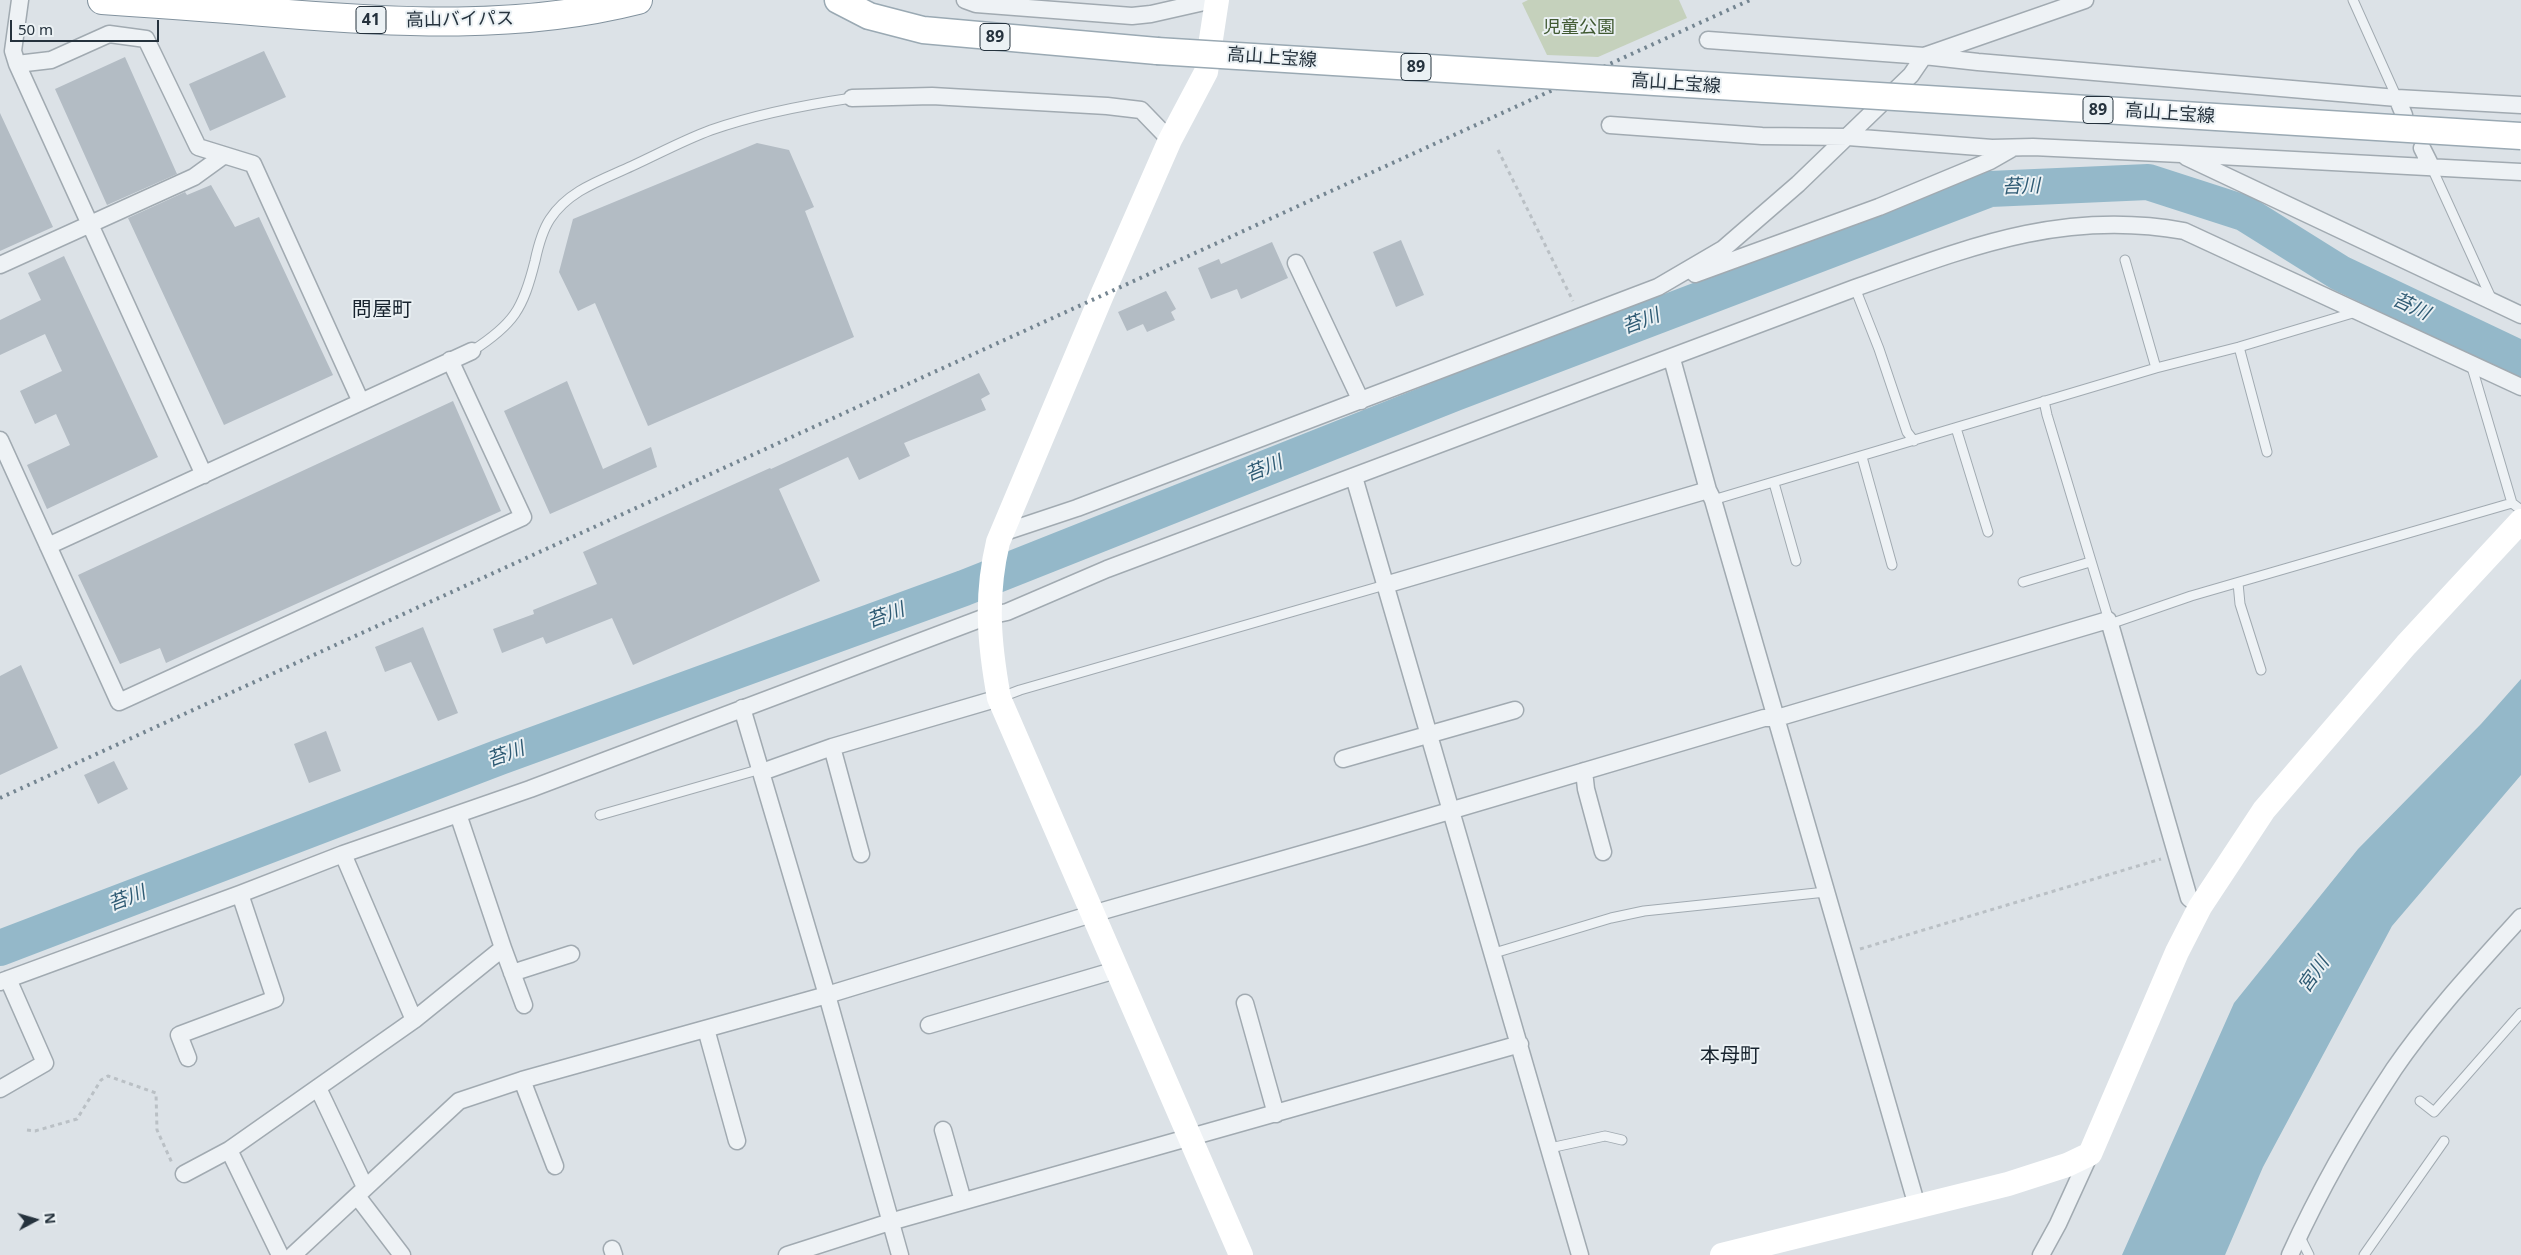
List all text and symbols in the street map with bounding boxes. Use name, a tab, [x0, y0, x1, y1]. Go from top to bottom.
road number: 41	[356, 6, 386, 34]
street label: 高山バイパス	[406, 8, 514, 32]
scale bar	[12, 10, 161, 42]
park label: 児童公園	[1543, 17, 1615, 39]
text: 50 m	[18, 19, 53, 39]
road number: 89	[980, 24, 1010, 51]
street label: 高山上宝線	[1226, 44, 1318, 72]
road number: 89	[1401, 54, 1431, 80]
street label: 高山上宝線	[1630, 70, 1722, 98]
road number: 89	[2083, 96, 2113, 124]
street label: 高山上宝線	[2124, 100, 2216, 128]
water label: 苔川	[2002, 175, 2040, 199]
water label: 苔川	[2389, 289, 2433, 325]
district label: 問屋町	[352, 298, 412, 322]
water label: 苔川	[1619, 305, 1663, 339]
water label: 苔川	[1242, 451, 1286, 487]
water label: 苔川	[864, 599, 908, 633]
water label: 苔川	[484, 738, 528, 772]
water label: 苔川	[105, 882, 149, 916]
water label: 宮川	[2294, 953, 2334, 997]
district label: 本母町	[1700, 1044, 1760, 1068]
north arrow	[10, 1195, 60, 1245]
text: N	[40, 1212, 60, 1225]

